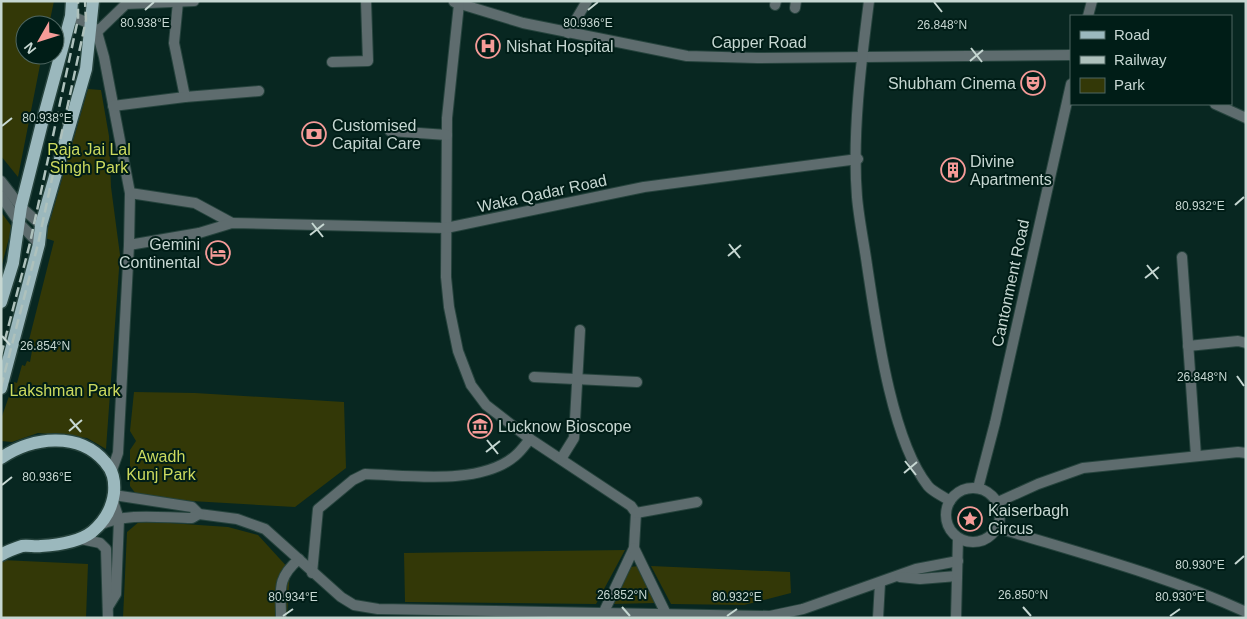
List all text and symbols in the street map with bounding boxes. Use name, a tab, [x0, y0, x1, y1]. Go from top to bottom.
north arrow	[15, 15, 65, 65]
legend	[1070, 15, 1232, 105]
text: 80.938°E	[120, 16, 170, 30]
text: 80.936°E	[563, 16, 613, 30]
text: 26.848°N	[917, 18, 967, 32]
text: Road	[1114, 26, 1150, 43]
hospital icon: Nishat Hospital	[475, 33, 501, 59]
street label: Capper Road	[711, 34, 807, 51]
place label: Nishat Hospital	[506, 38, 614, 55]
text: N	[20, 39, 39, 57]
text: Railway	[1114, 51, 1167, 68]
theatre icon: Shubham Cinema	[1020, 70, 1046, 96]
place label: Shubham Cinema	[888, 75, 1016, 92]
text: Park	[1114, 76, 1145, 93]
text: 80.938°E	[22, 111, 72, 125]
place label: Customised Capital Care	[332, 117, 421, 152]
bank icon: Customised Capital Care	[301, 121, 327, 147]
park label: Raja Jai Lal Singh Park	[47, 141, 131, 176]
place label: Divine Apartments	[970, 153, 1052, 188]
building icon: Divine Apartments	[940, 157, 966, 183]
street label: Waka Qadar Road	[476, 171, 608, 216]
text: 80.932°E	[1175, 199, 1225, 213]
street label: Cantonment Road	[989, 218, 1032, 348]
place label: Gemini Continental	[119, 236, 200, 271]
hotel icon: Gemini Continental	[205, 240, 231, 266]
text: 26.854°N	[20, 339, 70, 353]
text: 26.848°N	[1177, 370, 1227, 384]
park label: Lakshman Park	[9, 382, 122, 399]
museum icon: Lucknow Bioscope	[467, 413, 493, 439]
place label: Lucknow Bioscope	[498, 418, 632, 435]
park label: Awadh Kunj Park	[126, 448, 197, 483]
text: 80.936°E	[22, 470, 72, 484]
place label: Kaiserbagh Circus	[988, 502, 1069, 537]
place icon: Kaiserbagh Circus	[957, 506, 983, 532]
text: 80.930°E	[1175, 558, 1225, 572]
text: 26.852°N	[597, 588, 647, 602]
text: 26.850°N	[998, 588, 1048, 602]
text: 80.934°E	[268, 590, 318, 604]
text: 80.932°E	[712, 590, 762, 604]
text: 80.930°E	[1155, 590, 1205, 604]

